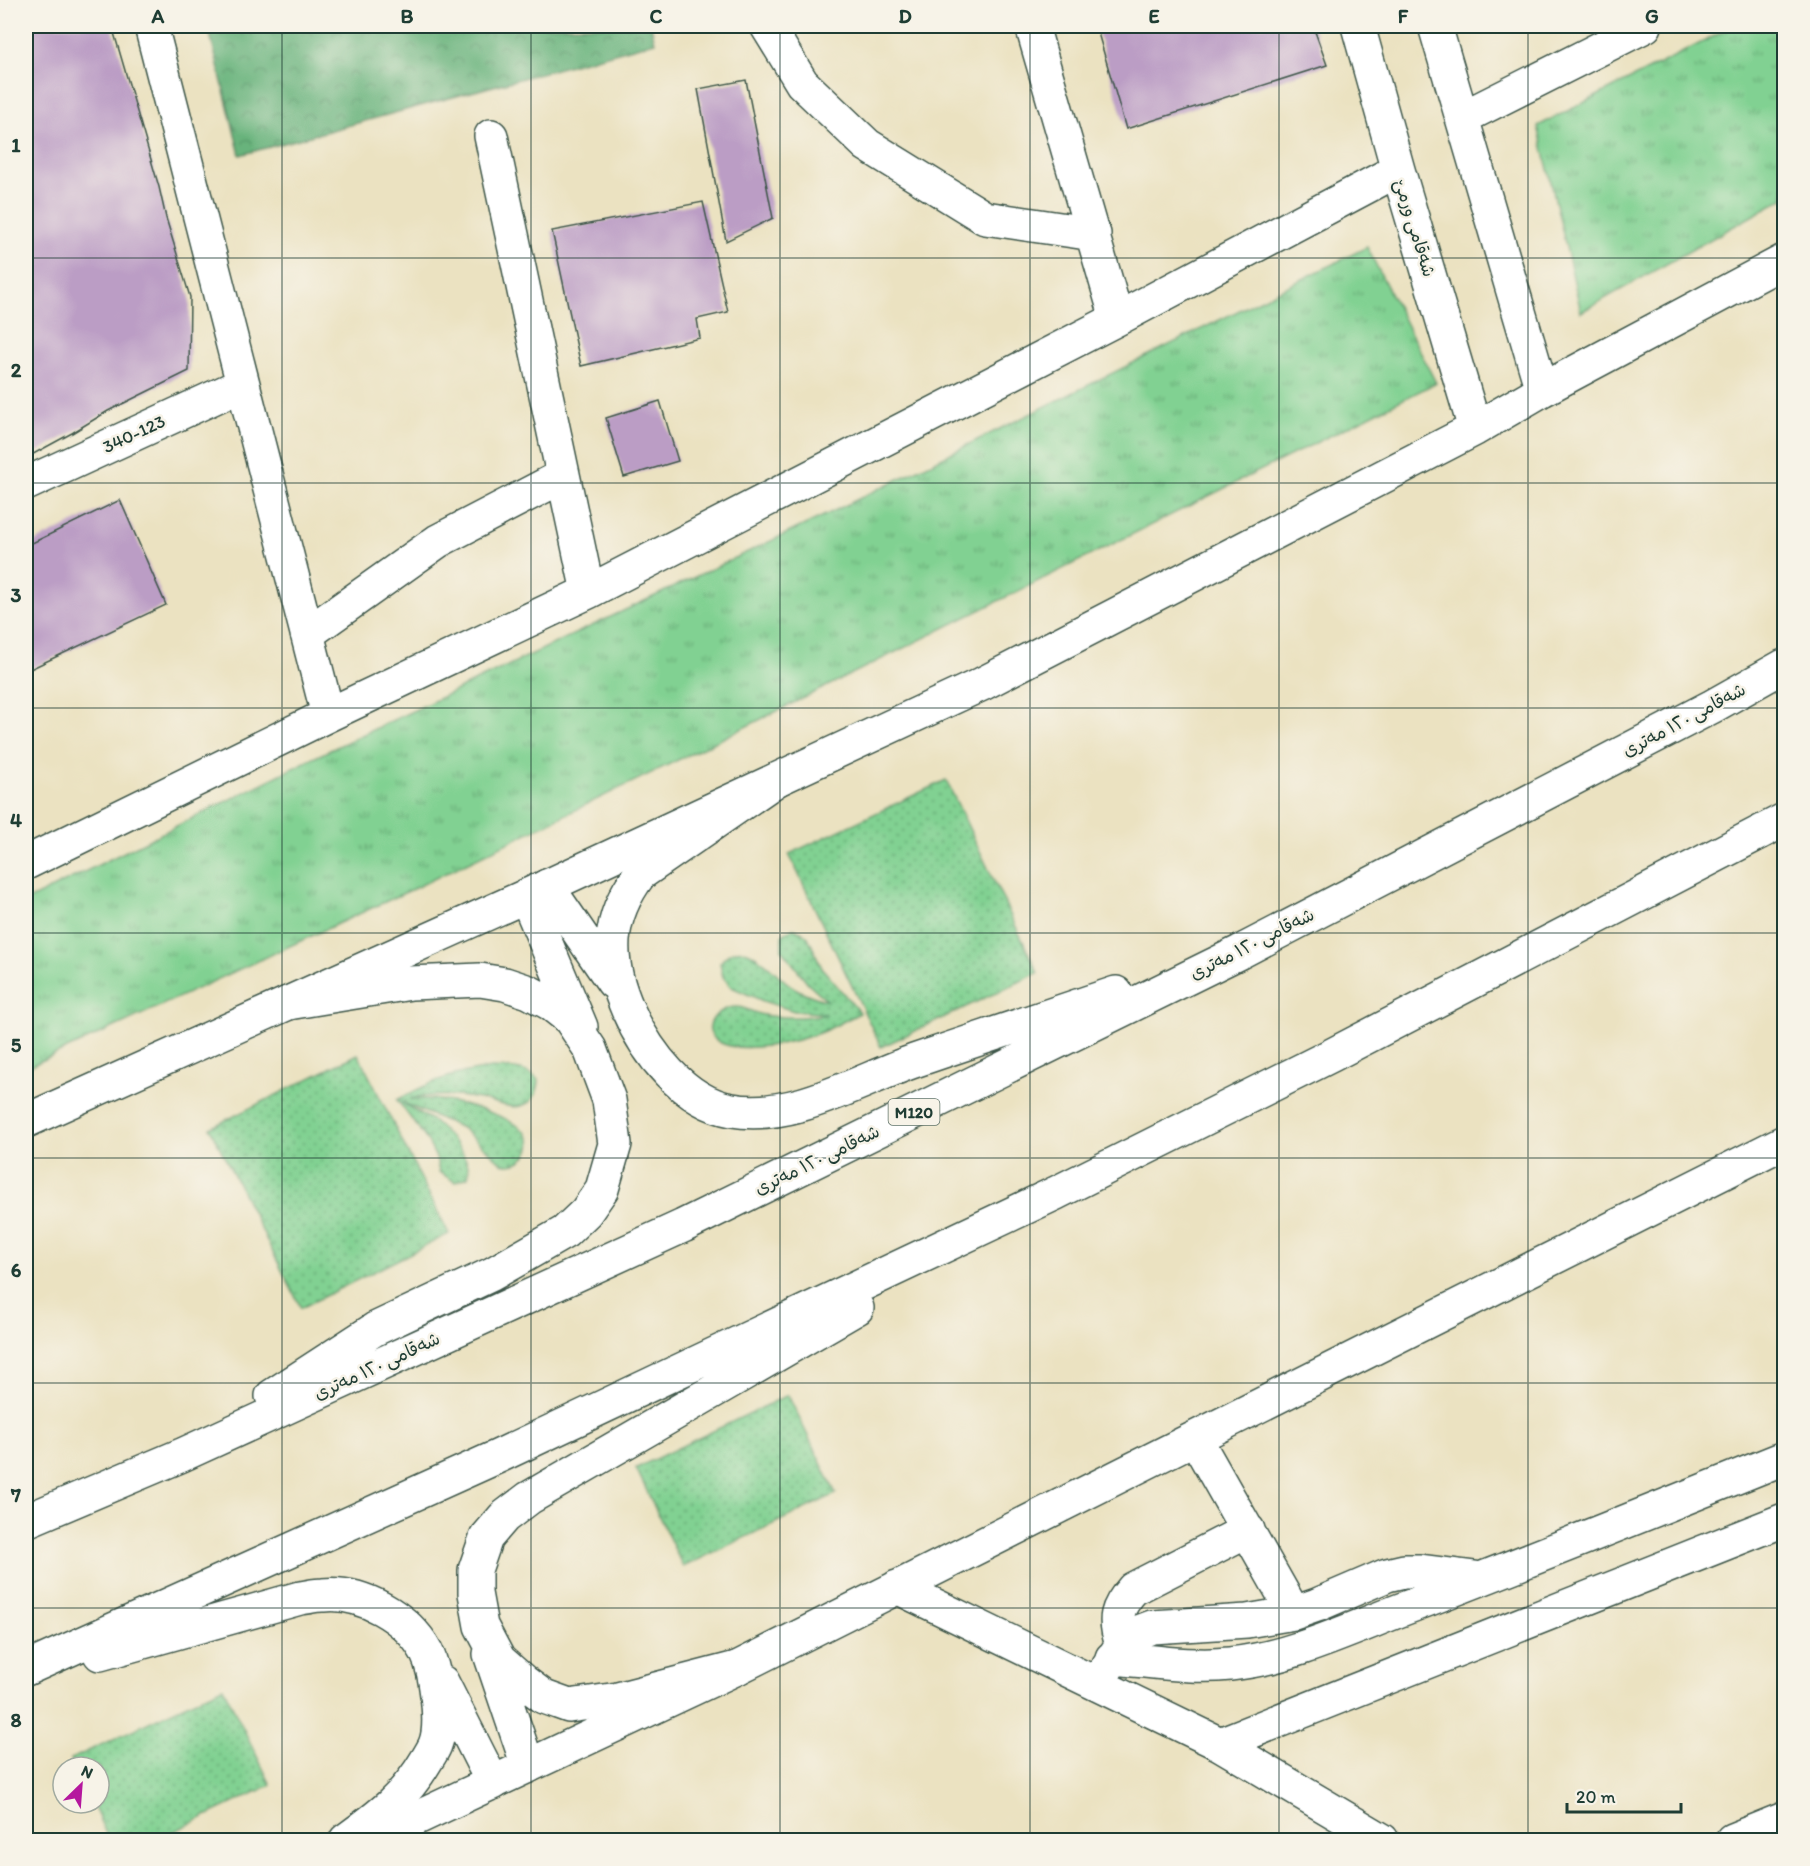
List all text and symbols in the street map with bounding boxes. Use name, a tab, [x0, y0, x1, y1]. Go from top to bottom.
text: A	[151, 4, 165, 28]
text: B	[401, 4, 414, 28]
text: C	[650, 4, 663, 28]
text: D	[898, 4, 912, 28]
text: E	[1148, 4, 1160, 28]
text: F	[1398, 4, 1409, 28]
text: G	[1645, 4, 1659, 28]
text: 1	[11, 133, 21, 157]
street label: شەقامی ورمێ	[1390, 176, 1440, 280]
text: 2	[11, 358, 22, 382]
street label: 340-123	[99, 410, 169, 458]
text: 3	[11, 583, 22, 607]
street label: شەقامی ١٢٠ مەتری	[1619, 678, 1749, 762]
text: 4	[10, 808, 22, 832]
street label: شەقامی ١٢٠ مەتری	[1186, 903, 1318, 985]
text: 5	[11, 1033, 22, 1057]
road number: M120	[888, 1099, 940, 1125]
street label: شەقامی ١٢٠ مەتری	[751, 1120, 883, 1200]
text: 6	[11, 1258, 22, 1282]
street label: شەقامی ١٢٠ مەتری	[310, 1327, 444, 1405]
text: 7	[10, 1483, 21, 1507]
text: 8	[11, 1708, 22, 1732]
north arrow	[51, 1755, 111, 1815]
text: N	[78, 1761, 96, 1783]
scale bar	[1567, 1776, 1681, 1814]
text: 20 m	[1576, 1786, 1616, 1808]

